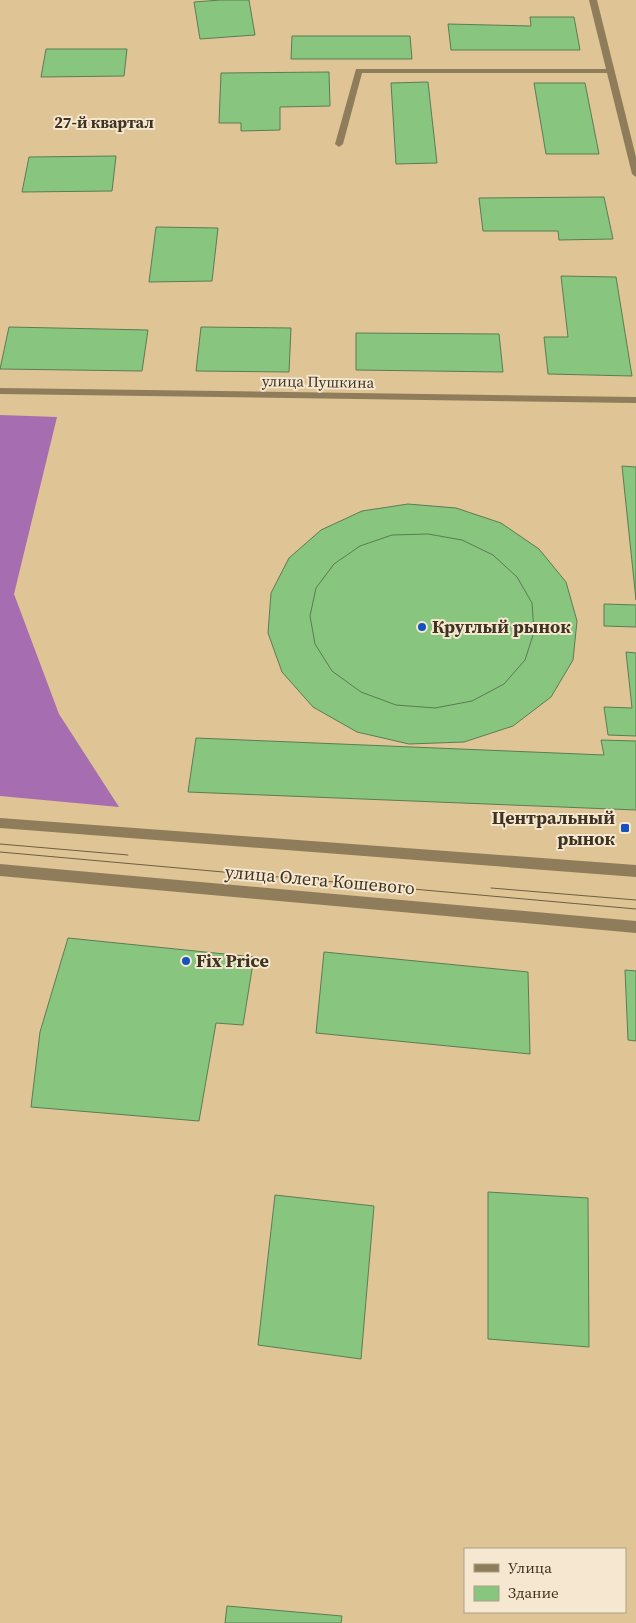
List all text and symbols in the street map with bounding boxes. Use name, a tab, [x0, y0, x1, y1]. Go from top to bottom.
district label: 27-й квартал	[54, 111, 154, 133]
street label: улица Пушкина	[262, 370, 375, 393]
place label: Круглый рынок	[432, 614, 571, 639]
marker: Круглый рынок	[416, 621, 428, 633]
place label: Центральный рынок	[492, 805, 615, 851]
marker: Центральный рынок	[619, 822, 631, 834]
street label: улица Олега Кошевого	[224, 859, 416, 900]
place label: Fix Price	[196, 948, 269, 973]
marker: Fix Price	[180, 955, 192, 967]
legend	[464, 1548, 626, 1613]
text: Улица	[508, 1557, 552, 1578]
text: Здание	[508, 1582, 559, 1603]

